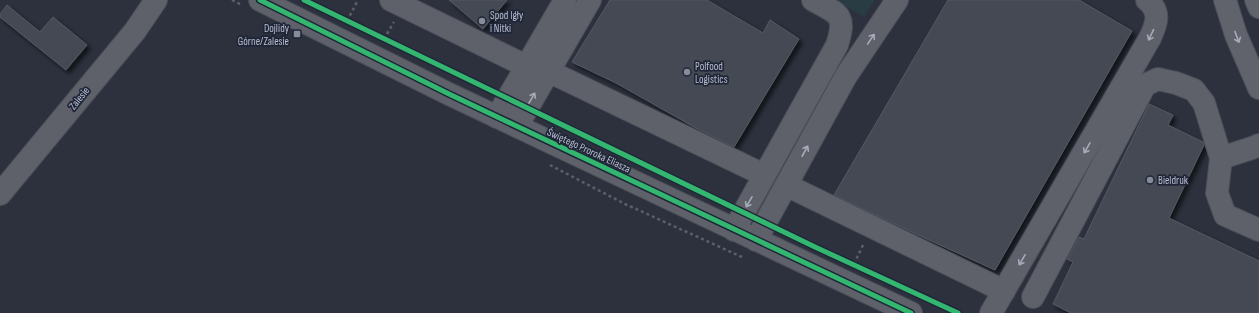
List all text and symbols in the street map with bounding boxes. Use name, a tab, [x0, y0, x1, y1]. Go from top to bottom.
place label: Spod Igły i Nitki	[490, 9, 524, 35]
marker: Spod Igły i Nitki	[477, 16, 487, 26]
place label: Dojlidy Górne/Zalesie	[238, 22, 290, 48]
one-way arrow	[1147, 28, 1154, 40]
marker: Dojlidy Górne/Zalesie	[292, 29, 302, 39]
one-way arrow	[1234, 31, 1242, 43]
one-way arrow	[867, 34, 875, 45]
place label: Polfood Logistics	[695, 60, 728, 86]
marker: Polfood Logistics	[682, 67, 692, 77]
street label: Zalesie	[66, 84, 92, 112]
one-way arrow	[528, 92, 536, 104]
street label: Świętego Proroka Eliasza	[545, 125, 633, 176]
one-way arrow	[1082, 141, 1090, 153]
one-way arrow	[801, 145, 809, 157]
place label: Bieldruk	[1158, 174, 1189, 187]
marker: Bieldruk	[1145, 175, 1155, 185]
one-way arrow	[744, 196, 752, 208]
one-way arrow	[1017, 254, 1025, 266]

